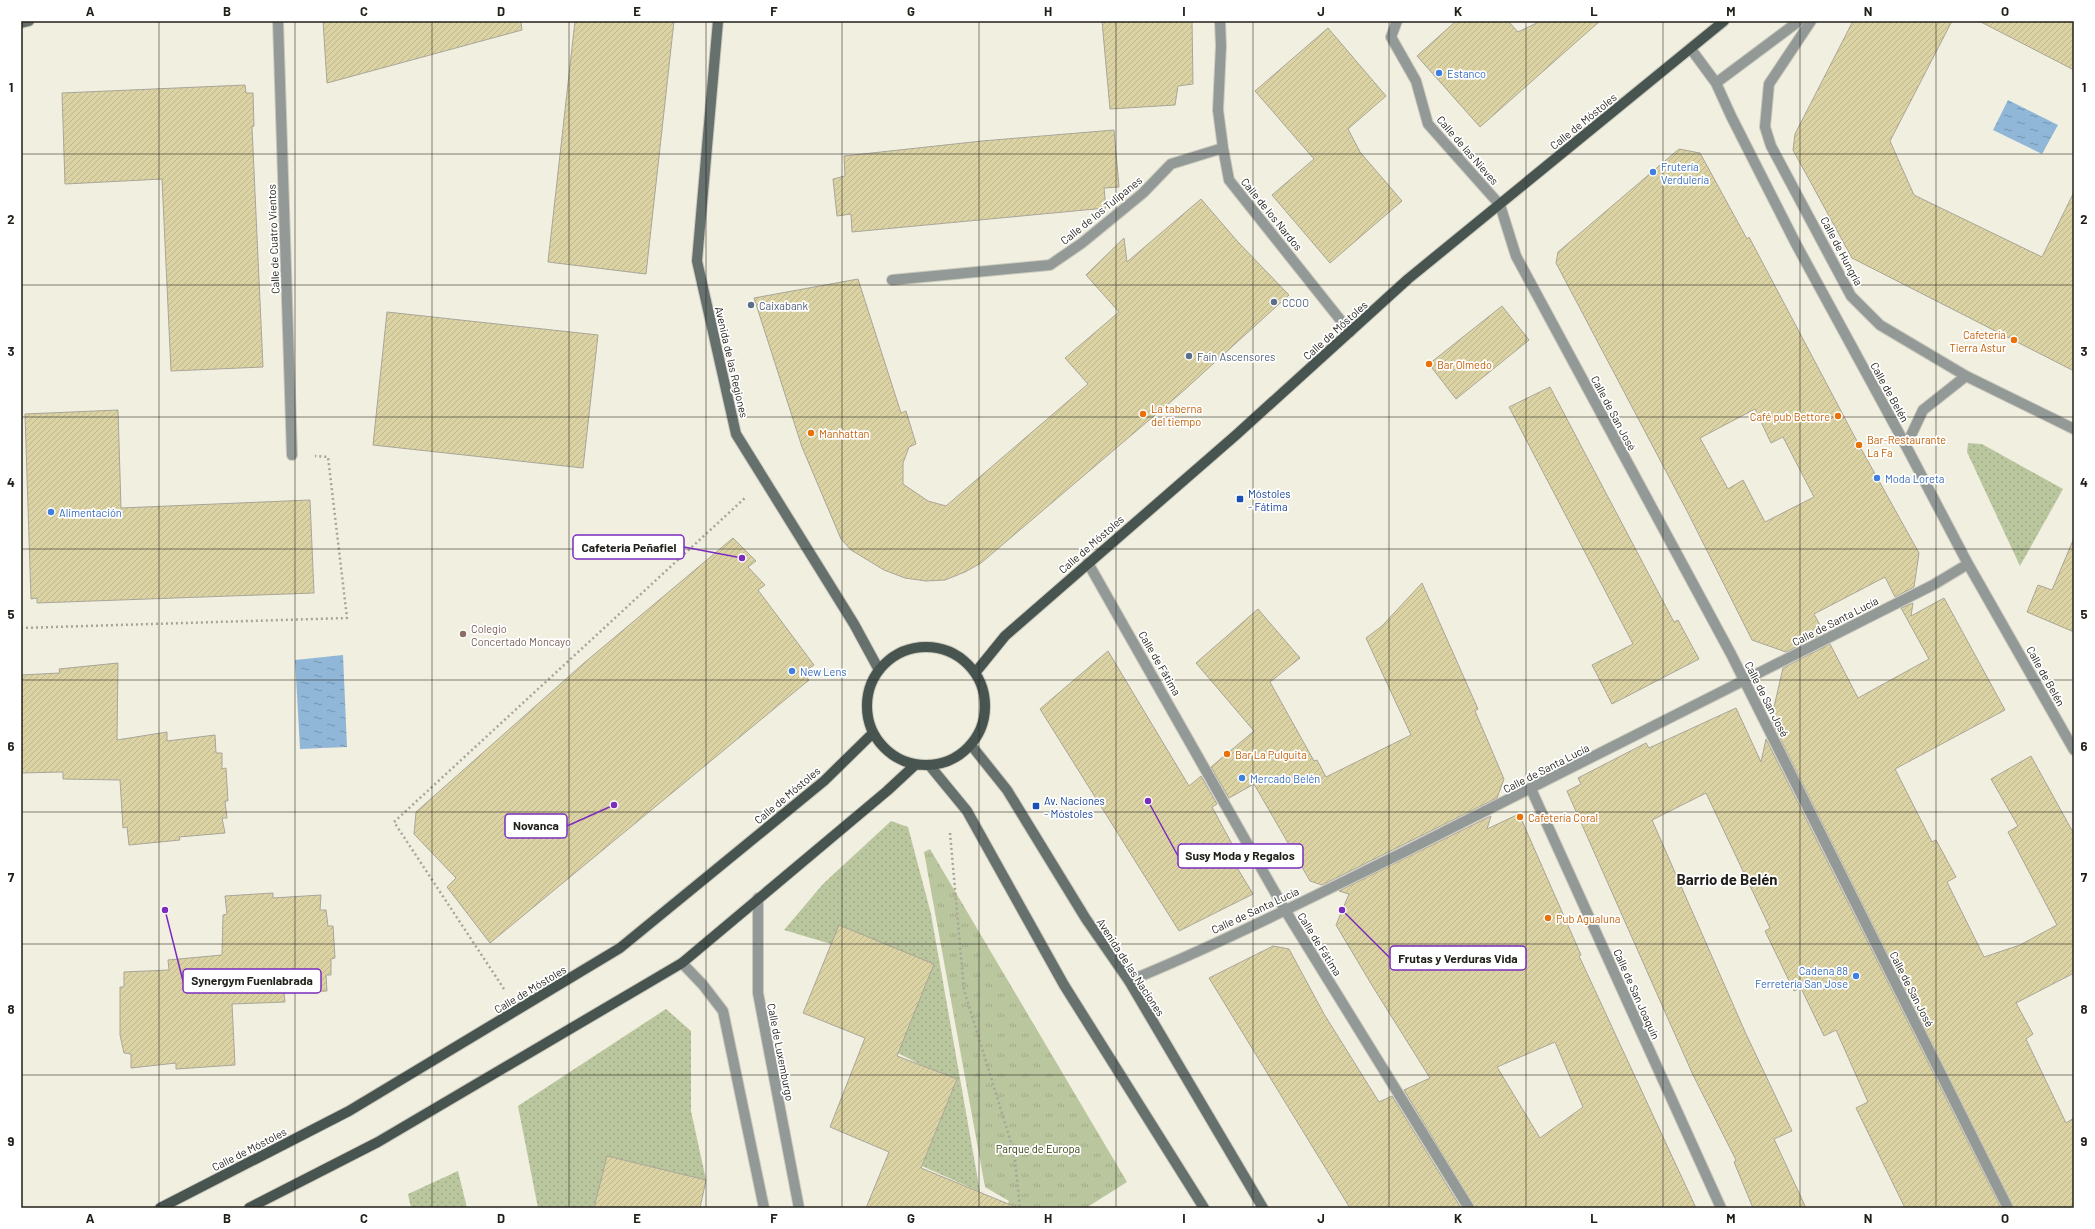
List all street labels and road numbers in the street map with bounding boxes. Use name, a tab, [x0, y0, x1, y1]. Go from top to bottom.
street label: Calle de Móstoles	[1547, 90, 1619, 152]
street label: Calle de las Nieves	[1435, 113, 1501, 187]
street label: Calle de los Tulipanes	[1058, 173, 1144, 247]
street label: Calle de los Nardos	[1239, 175, 1305, 253]
street label: Calle de Cuatro Vientos	[265, 184, 281, 294]
street label: Calle de Hungría	[1818, 214, 1866, 288]
street label: Calle de Móstoles	[1300, 298, 1370, 362]
street label: Avenida de las Regiones	[713, 305, 751, 419]
street label: Calle de Belén	[1868, 360, 1912, 424]
street label: Calle de San José	[1589, 373, 1639, 453]
street label: Calle de Móstoles	[1056, 512, 1126, 576]
street label: Calle de Santa Lucía	[1790, 594, 1880, 648]
street label: Calle de Fátima	[1136, 628, 1184, 698]
street label: Calle de Belén	[2024, 644, 2068, 708]
street label: Calle de San José	[1742, 659, 1792, 739]
street label: Calle de Santa Lucía	[1501, 741, 1591, 795]
street label: Calle de Móstoles	[751, 764, 823, 826]
street label: Calle de Santa Lucía	[1209, 884, 1301, 936]
street label: Calle de Fátima	[1295, 910, 1345, 978]
street label: Avenida de las Naciones	[1094, 916, 1168, 1018]
street label: Calle de San Joaquín	[1611, 947, 1663, 1041]
street label: Calle de San José	[1887, 949, 1937, 1029]
street label: Calle de Móstoles	[492, 962, 568, 1016]
street label: Calle de Luxemburgo	[765, 1002, 797, 1102]
street label: Calle de Móstoles	[210, 1125, 288, 1173]

